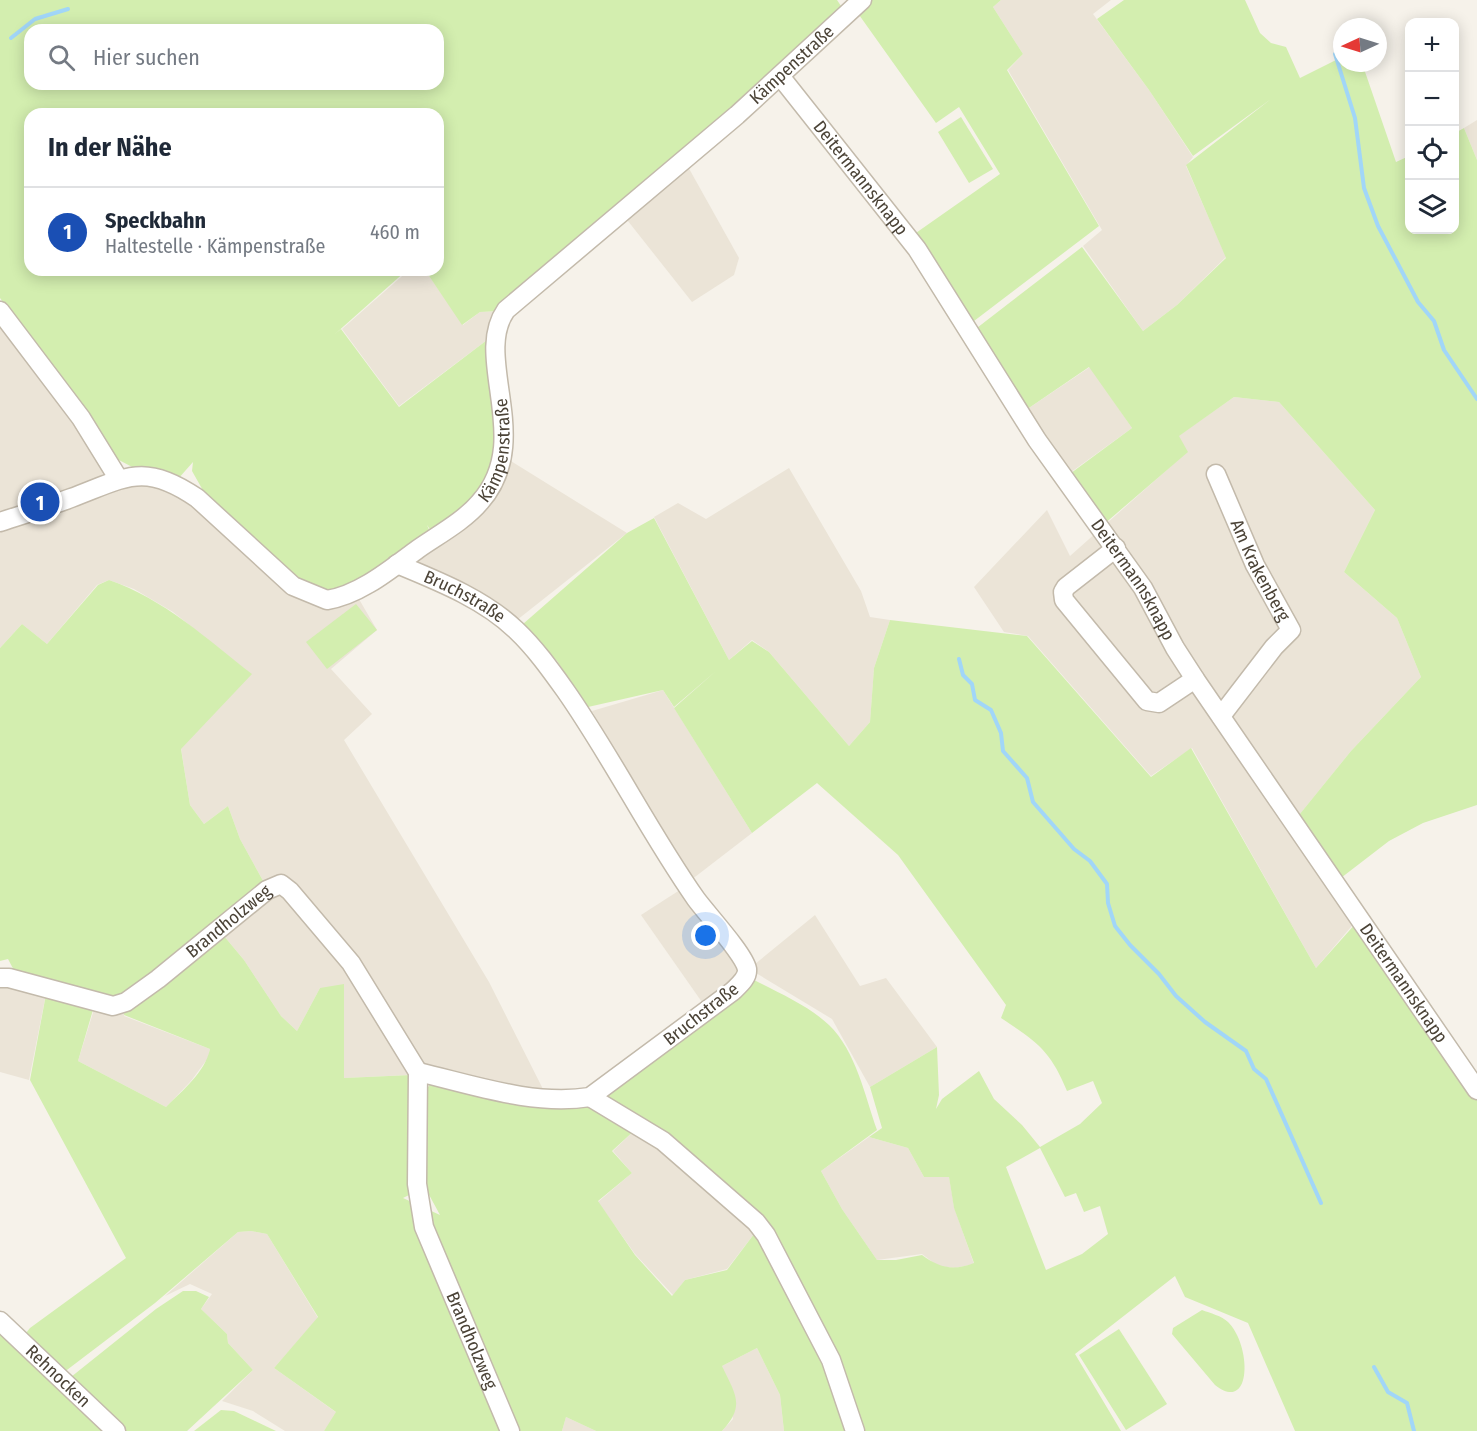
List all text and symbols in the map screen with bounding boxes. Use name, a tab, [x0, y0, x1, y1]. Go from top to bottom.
north arrow	[1333, 18, 1387, 72]
map controls	[1405, 18, 1459, 234]
button: +	[1405, 18, 1459, 72]
street label: Kämpenstraße	[745, 20, 839, 109]
search box	[24, 24, 444, 90]
icon: search	[45, 41, 78, 74]
text: Hier suchen	[93, 44, 200, 71]
button: −	[1405, 72, 1459, 126]
street label: Deitermannsknapp	[809, 116, 913, 240]
button: locate	[1405, 126, 1459, 180]
text: In der Nähe	[48, 132, 172, 163]
button: layers	[1405, 180, 1459, 234]
text: Speckbahn	[105, 207, 206, 234]
text: 1	[63, 220, 72, 244]
text: 460 m	[370, 220, 420, 244]
text: Haltestelle · Kämpenstraße	[105, 234, 325, 258]
street label: Kämpenstraße	[473, 397, 515, 507]
pin: 1	[20, 480, 60, 524]
street label: Deitermannsknapp	[1086, 515, 1180, 644]
street label: Am Krakenberg	[1226, 516, 1295, 626]
street label: Bruchstraße	[421, 566, 510, 628]
street label: Brandholzweg	[182, 880, 276, 963]
street label: Deitermannsknapp	[1355, 919, 1452, 1047]
your location	[691, 921, 720, 950]
street label: Bruchstraße	[659, 978, 743, 1050]
street label: Brandholzweg	[442, 1288, 502, 1393]
street label: Rehnocken	[21, 1340, 95, 1412]

